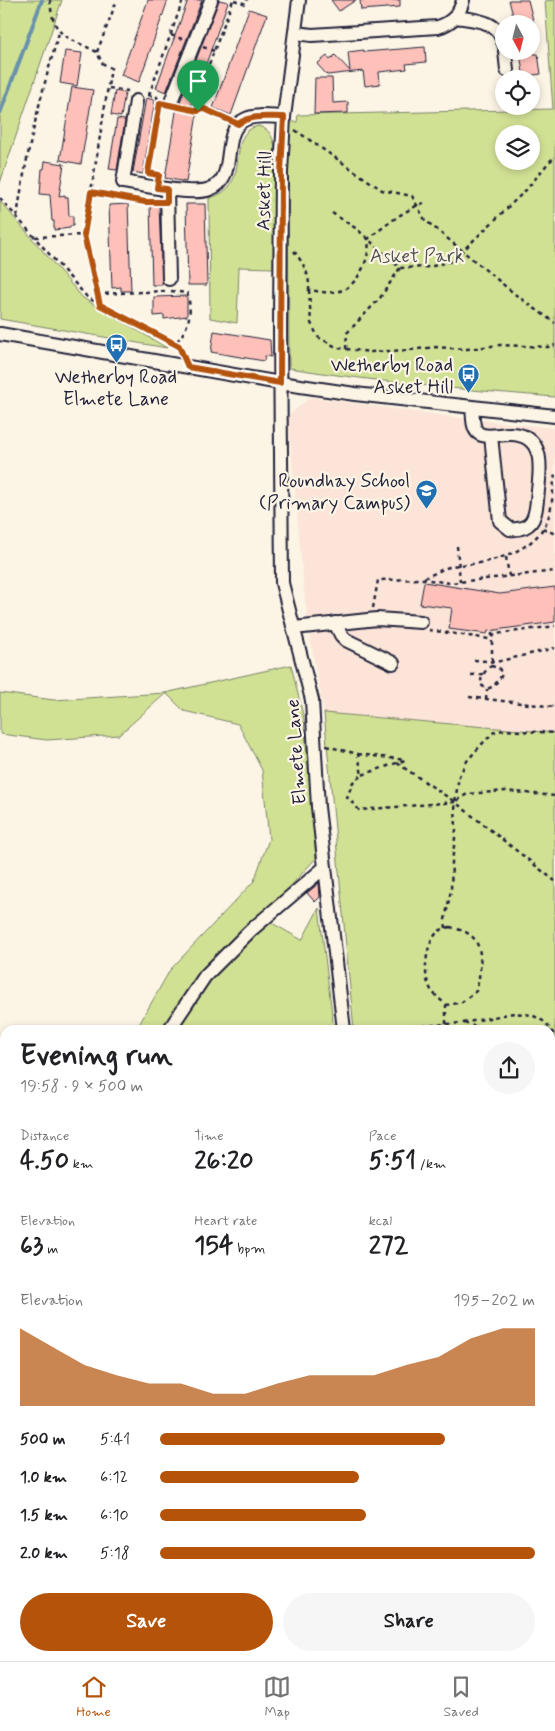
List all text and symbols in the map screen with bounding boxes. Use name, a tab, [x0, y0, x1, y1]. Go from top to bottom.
north arrow	[495, 15, 540, 60]
map controls	[495, 15, 540, 170]
pin	[177, 60, 219, 111]
icon: arrive	[184, 67, 212, 95]
button: locate	[495, 70, 540, 115]
button: layers	[495, 125, 540, 170]
street label: Asket Hill	[251, 151, 278, 231]
park label: Asket Park	[370, 244, 464, 269]
bus stop icon: Wetherby Road Elmete Lane	[104, 333, 128, 364]
place label: Wetherby Road Asket Hill	[331, 353, 453, 400]
bus stop icon: Wetherby Road Asket Hill	[457, 363, 481, 394]
place label: Wetherby Road Elmete Lane	[55, 365, 177, 412]
place label: Roundhay School (Primary Campus)	[259, 469, 410, 516]
school or university icon: Roundhay School (Primary Campus)	[414, 479, 438, 510]
street label: Elmete Lane	[280, 698, 313, 806]
text: Evening run	[20, 1038, 173, 1075]
button: share	[483, 1042, 535, 1094]
text: 19:58 · 9 × 500 m	[20, 1076, 143, 1097]
text: Distance	[20, 1127, 69, 1145]
text: Time	[194, 1127, 224, 1145]
text: Pace	[369, 1127, 397, 1145]
text: 4.50	[20, 1145, 69, 1178]
text: 26:20	[194, 1145, 254, 1178]
text: 5:51	[369, 1145, 416, 1178]
text: km	[69, 1155, 93, 1173]
text: /km	[416, 1155, 446, 1173]
text: Elevation	[20, 1212, 75, 1230]
text: Heart rate	[194, 1212, 257, 1230]
text: kcal	[369, 1212, 392, 1230]
text: 63	[20, 1230, 43, 1263]
text: 154	[194, 1230, 234, 1263]
text: 272	[369, 1230, 408, 1263]
text: m	[43, 1240, 58, 1258]
text: bpm	[234, 1240, 266, 1258]
text: Elevation	[20, 1290, 83, 1311]
text: 195–202 m	[454, 1290, 535, 1311]
text: 500 m	[20, 1429, 65, 1450]
text: 5:41	[100, 1429, 130, 1450]
text: 1.0 km	[20, 1467, 67, 1488]
text: 6:12	[100, 1467, 128, 1488]
text: 1.5 km	[20, 1505, 68, 1526]
text: 6:10	[100, 1505, 129, 1526]
text: 2.0 km	[20, 1543, 68, 1564]
text: 5:18	[100, 1543, 130, 1564]
button: Save	[20, 1593, 273, 1651]
button: Share	[283, 1593, 535, 1651]
tab: Home	[76, 1673, 111, 1721]
tab: Map	[263, 1673, 291, 1721]
tab: Saved	[443, 1673, 479, 1721]

